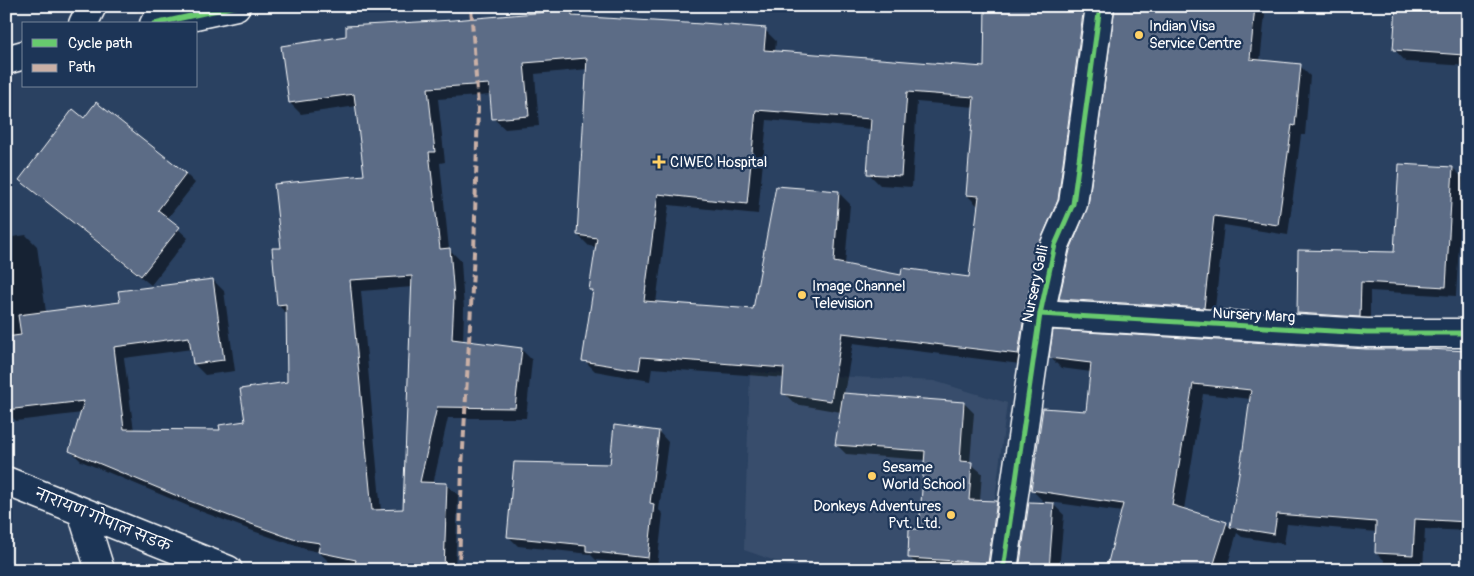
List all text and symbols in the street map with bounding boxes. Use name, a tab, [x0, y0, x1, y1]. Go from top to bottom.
place label: Indian Visa Service Centre	[1149, 17, 1242, 53]
legend	[22, 22, 198, 88]
marker: Indian Visa Service Centre	[1133, 29, 1145, 41]
text: Cycle path	[68, 34, 132, 53]
text: Path	[68, 58, 95, 77]
place label: CIWEC Hospital	[670, 153, 767, 172]
marker: CIWEC Hospital	[652, 155, 666, 169]
street label: Nursery Galli	[1018, 243, 1053, 325]
place label: Image Channel Television	[812, 277, 905, 313]
marker: Image Channel Television	[796, 289, 808, 301]
street label: Nursery Marg	[1212, 304, 1296, 327]
place label: Sesame World School	[882, 458, 965, 494]
marker: Sesame World School	[866, 470, 878, 482]
street label: नारायण गोपाल सडक	[31, 481, 176, 557]
place label: Donkeys Adventures Pvt. Ltd.	[813, 497, 941, 533]
marker: Donkeys Adventures Pvt. Ltd.	[945, 509, 957, 521]

